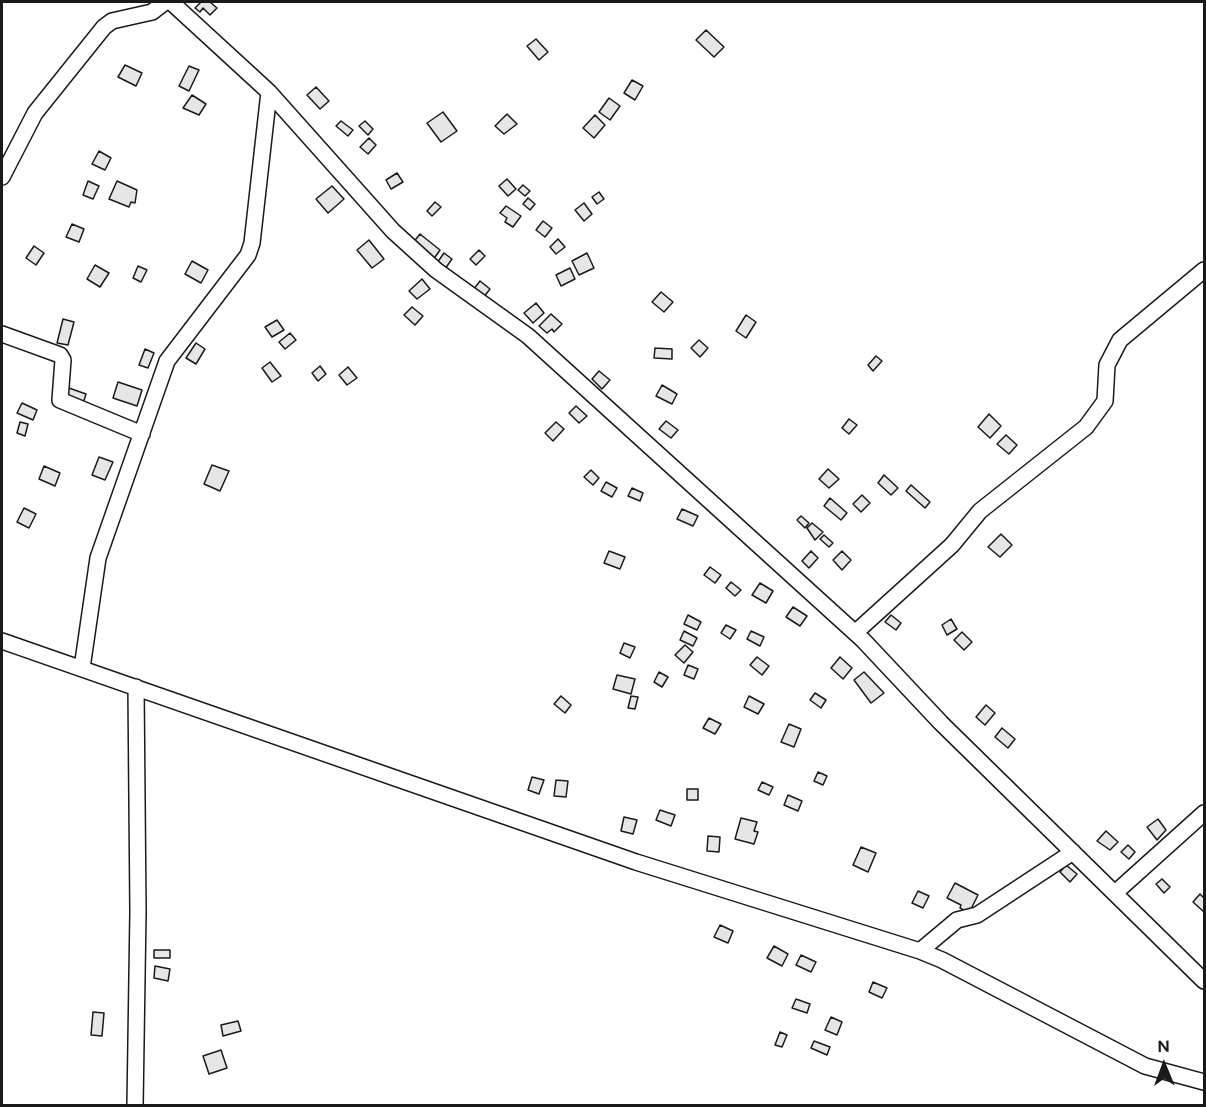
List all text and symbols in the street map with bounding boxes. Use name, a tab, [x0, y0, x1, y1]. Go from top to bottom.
north arrow	[1134, 1035, 1194, 1095]
text: N	[1157, 1037, 1170, 1056]

